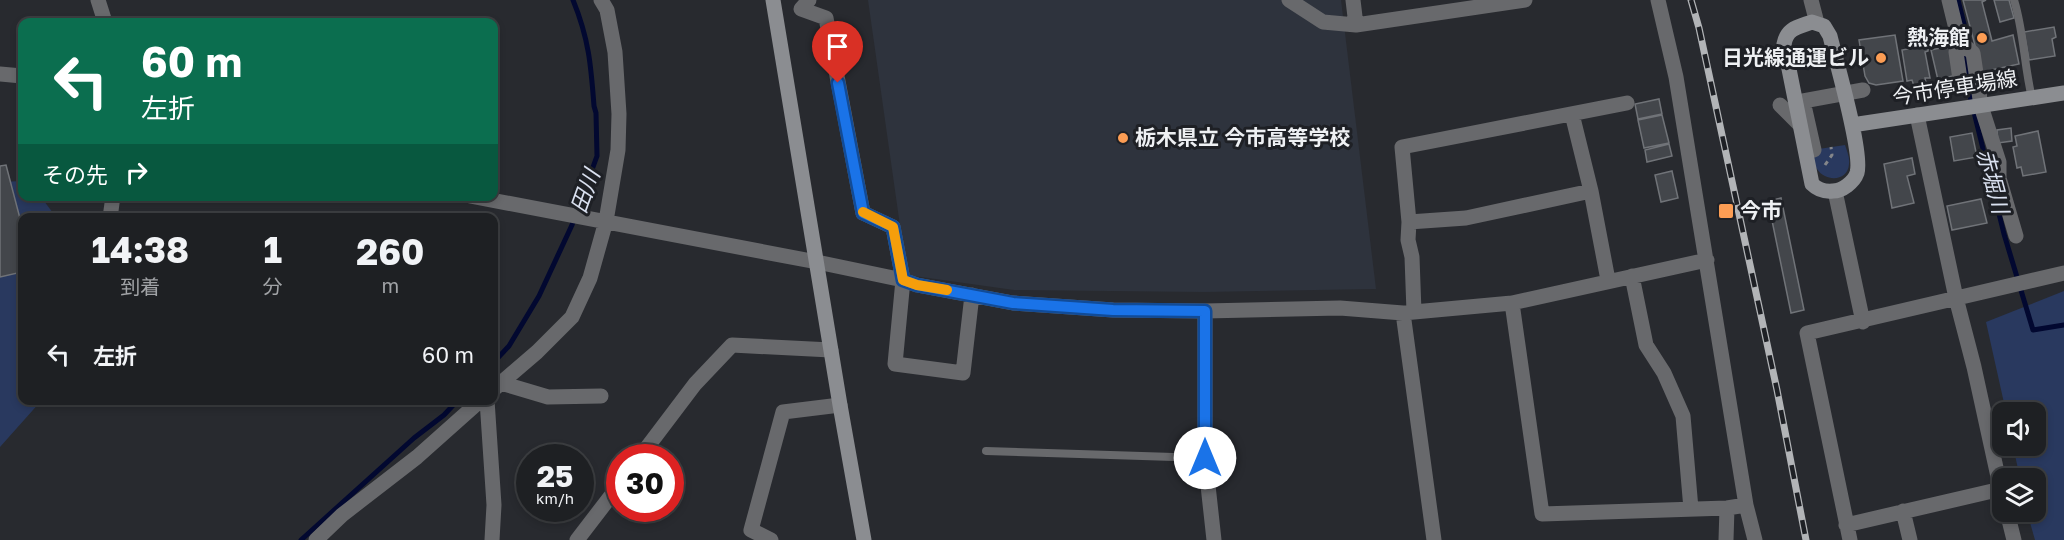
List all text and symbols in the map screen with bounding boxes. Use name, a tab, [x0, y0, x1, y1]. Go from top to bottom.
pin	[812, 21, 863, 83]
place label: 熱海館	[1907, 24, 1970, 50]
icon: arrive	[821, 30, 854, 63]
marker: 熱海館	[1975, 31, 1989, 45]
text: 60 m	[141, 36, 242, 86]
icon: left	[42, 42, 120, 120]
place label: 日光線通運ビル	[1722, 44, 1869, 70]
marker: 日光線通運ビル	[1874, 51, 1888, 65]
street label: 今市停車場線	[1891, 64, 2019, 110]
text: 左折	[141, 92, 195, 124]
place label: 栃木県立 今市高等学校	[1135, 124, 1350, 150]
marker: 栃木県立 今市高等学校	[1116, 131, 1130, 145]
water label: 赤堀川	[1972, 145, 2016, 218]
icon: right	[120, 156, 153, 189]
text: その先	[42, 161, 108, 188]
water label: 田川	[564, 164, 605, 216]
place label: 今市	[1740, 197, 1782, 223]
marker: 今市	[1717, 202, 1735, 220]
text: 14:38	[92, 228, 189, 271]
text: 1	[263, 228, 282, 271]
text: 260	[356, 230, 424, 273]
text: m	[381, 273, 399, 297]
text: 到着	[120, 274, 160, 298]
text: 分	[263, 274, 283, 298]
icon: left	[42, 338, 75, 371]
text: 60 m	[422, 341, 474, 368]
text: 左折	[93, 342, 137, 369]
map controls	[1992, 402, 2046, 522]
button: sound	[1992, 402, 2046, 456]
position arrow	[1173, 426, 1237, 490]
speed limit sign: 30	[606, 444, 684, 522]
text: 25	[537, 458, 573, 494]
button: layers	[1992, 468, 2046, 522]
text: km/h	[536, 489, 574, 507]

